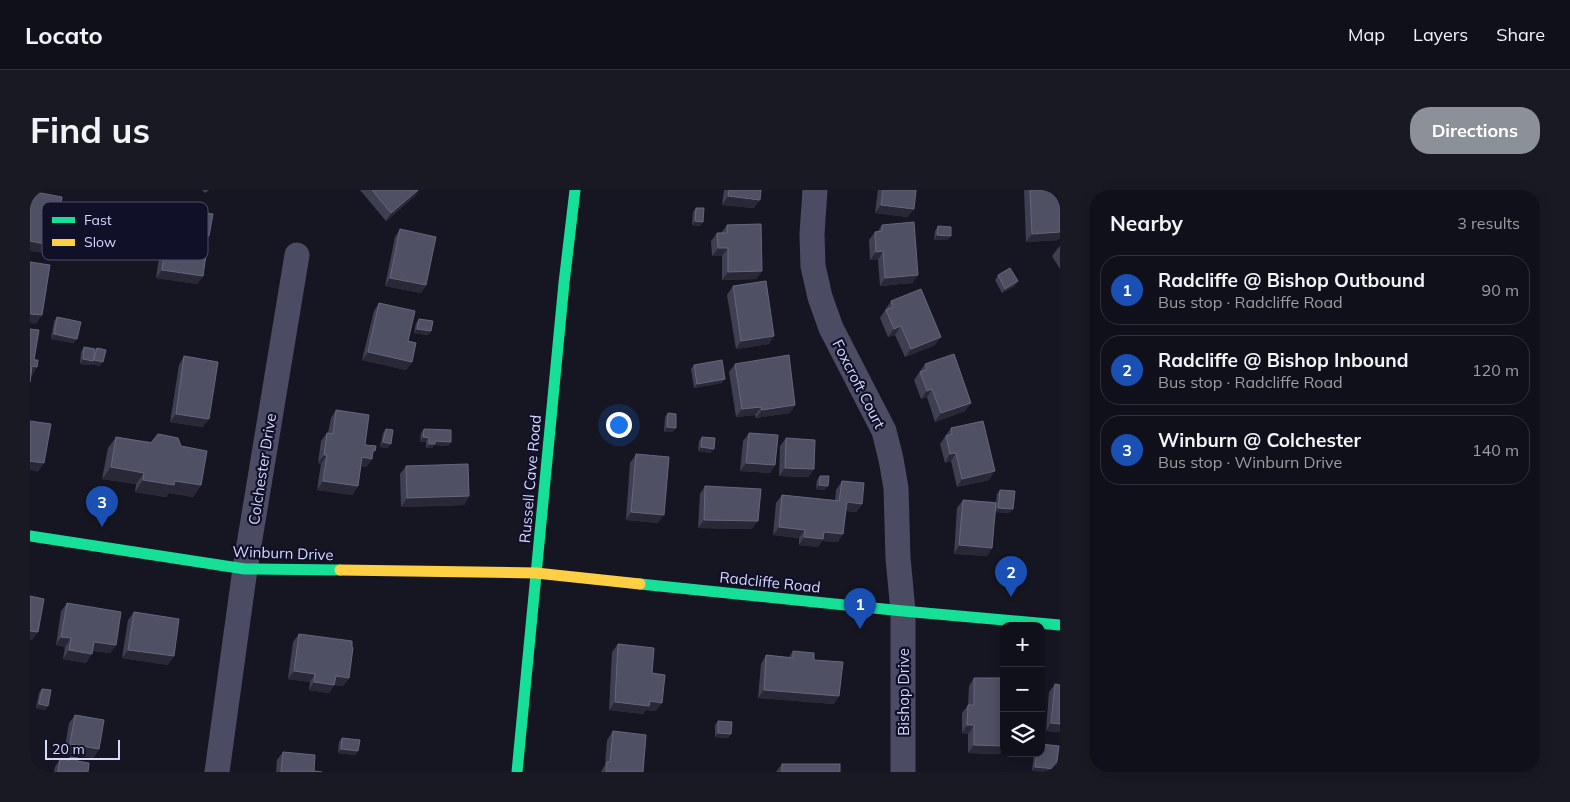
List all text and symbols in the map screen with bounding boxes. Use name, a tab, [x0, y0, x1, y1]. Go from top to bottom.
text: Locato	[25, 20, 103, 50]
text: Map	[1348, 23, 1385, 46]
text: Layers	[1413, 23, 1468, 46]
text: Share	[1496, 23, 1545, 46]
button: Directions	[1410, 107, 1540, 154]
text: Find us	[30, 108, 150, 152]
legend	[42, 202, 208, 260]
text: Nearby	[1110, 210, 1183, 236]
text: Fast	[84, 211, 112, 229]
text: 3 results	[1457, 213, 1520, 233]
text: Slow	[84, 233, 116, 251]
text: Radcliffe @ Bishop Outbound	[1158, 268, 1425, 292]
text: 1	[1122, 280, 1132, 300]
text: 90 m	[1482, 280, 1519, 300]
text: Bus stop · Radcliffe Road	[1158, 292, 1343, 312]
street label: Foxcroft Court	[828, 336, 890, 432]
text: Radcliffe @ Bishop Inbound	[1158, 348, 1408, 372]
text: 2	[1122, 360, 1132, 380]
text: 120 m	[1472, 360, 1519, 380]
text: Bus stop · Radcliffe Road	[1158, 372, 1343, 392]
street label: Colchester Drive	[244, 412, 280, 526]
your location	[606, 412, 632, 438]
street label: Russell Cave Road	[515, 414, 545, 544]
text: Winburn @ Colchester	[1158, 428, 1361, 452]
text: 3	[1122, 440, 1132, 460]
text: 140 m	[1472, 440, 1519, 460]
text: Bus stop · Winburn Drive	[1158, 452, 1342, 472]
pin: 3	[86, 486, 118, 527]
street label: Winburn Drive	[232, 542, 334, 564]
pin: 2	[995, 556, 1027, 597]
street label: Radcliffe Road	[719, 567, 821, 597]
pin: 1	[844, 588, 876, 629]
map controls	[1000, 622, 1045, 757]
button: +	[1000, 622, 1045, 667]
street label: Bishop Drive	[894, 648, 913, 736]
button: −	[1000, 667, 1045, 712]
button: layers	[1000, 712, 1045, 757]
scale bar	[45, 737, 120, 760]
text: 20 m	[52, 740, 85, 758]

